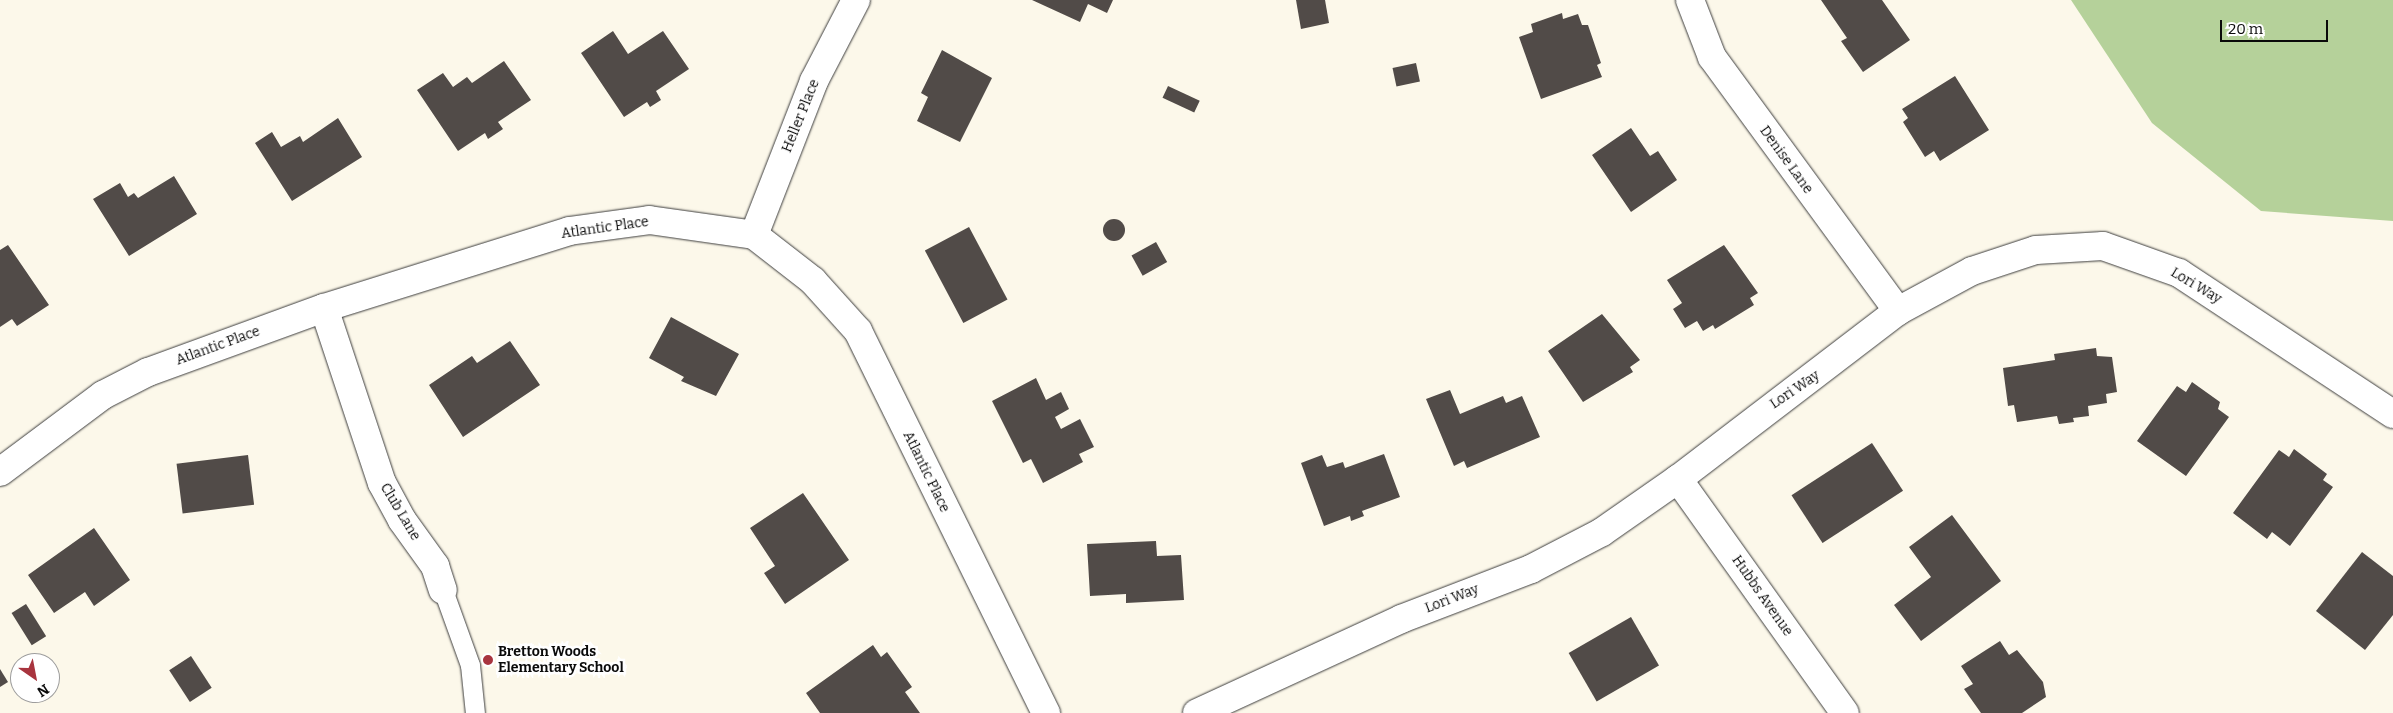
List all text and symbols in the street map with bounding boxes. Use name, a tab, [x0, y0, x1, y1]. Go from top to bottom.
scale bar	[2223, 10, 2330, 42]
text: 20 m	[2228, 20, 2263, 38]
street label: Heller Place	[779, 77, 823, 155]
street label: Denise Lane	[1756, 123, 1816, 197]
street label: Atlantic Place	[560, 214, 650, 242]
street label: Lori Way	[2168, 264, 2224, 308]
street label: Atlantic Place	[174, 323, 262, 369]
street label: Lori Way	[1767, 367, 1823, 413]
street label: Atlantic Place	[899, 429, 953, 515]
street label: Club Lane	[376, 480, 424, 544]
street label: Hubbs Avenue	[1728, 552, 1796, 640]
street label: Lori Way	[1423, 581, 1481, 617]
place label: Bretton Woods Elementary School	[498, 644, 624, 676]
north arrow	[10, 653, 60, 703]
marker: Bretton Woods Elementary School	[482, 654, 494, 666]
text: N	[34, 680, 52, 700]

